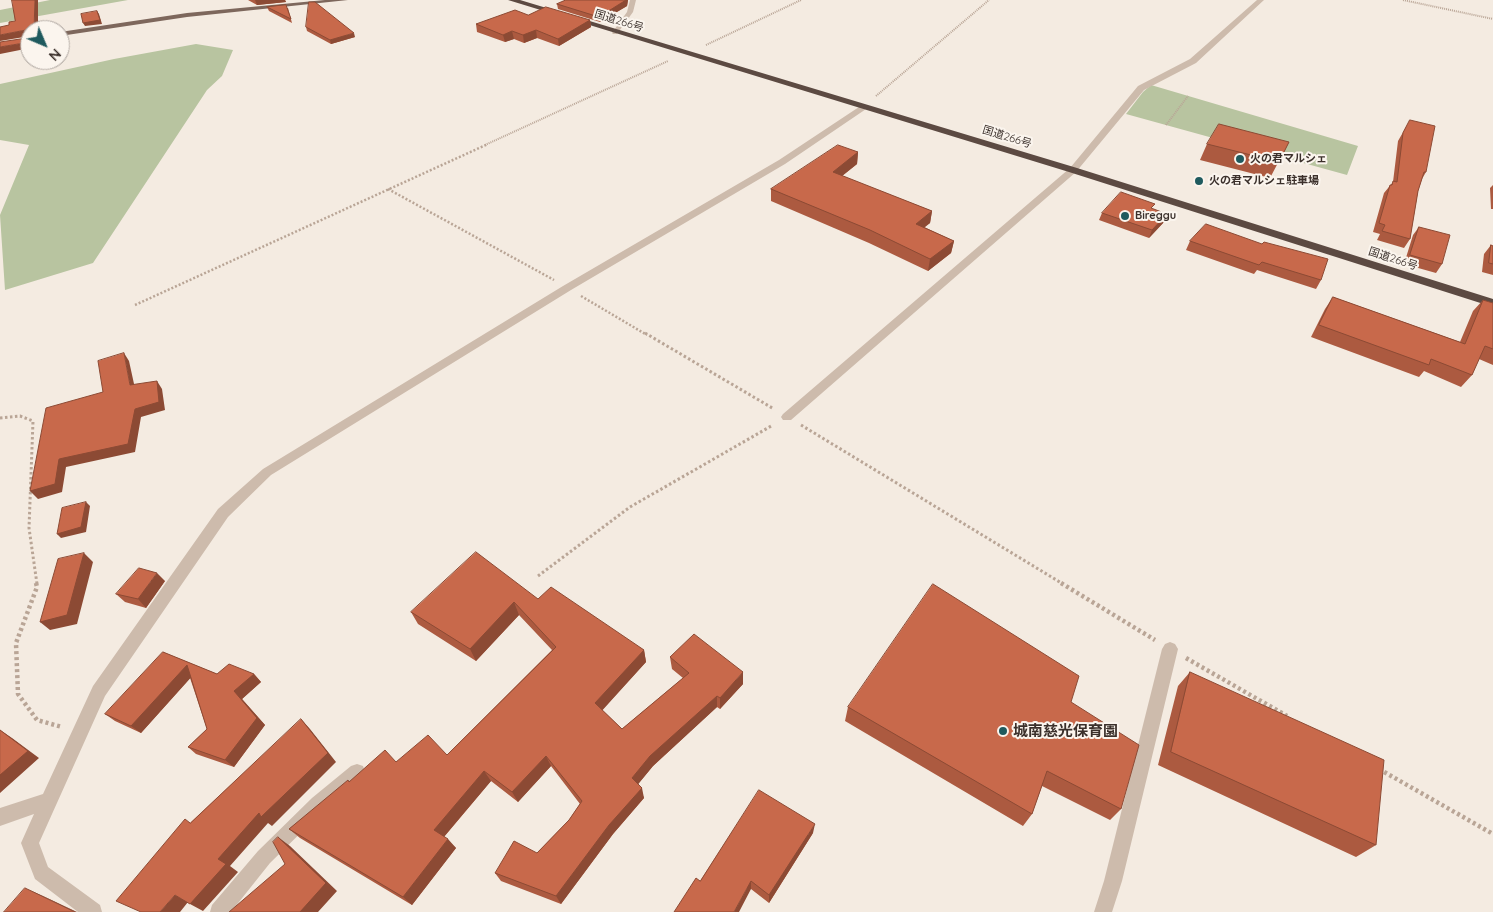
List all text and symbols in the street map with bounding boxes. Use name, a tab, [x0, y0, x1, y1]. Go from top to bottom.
street label: 国道266号	[593, 7, 645, 35]
north arrow	[20, 20, 70, 70]
text: N	[45, 45, 65, 65]
street label: 国道266号	[981, 123, 1033, 151]
place label: 火の君マルシェ	[1250, 152, 1327, 166]
marker: 火の君マルシェ	[1234, 153, 1246, 165]
place label: 火の君マルシェ駐車場	[1209, 174, 1319, 188]
marker: 火の君マルシェ駐車場	[1193, 175, 1205, 187]
place label: Bireggu	[1135, 209, 1176, 223]
marker: Bireggu	[1119, 210, 1131, 222]
street label: 国道266号	[1367, 245, 1419, 273]
place label: 城南慈光保育園	[1013, 722, 1118, 740]
marker: 城南慈光保育園	[997, 725, 1009, 737]

